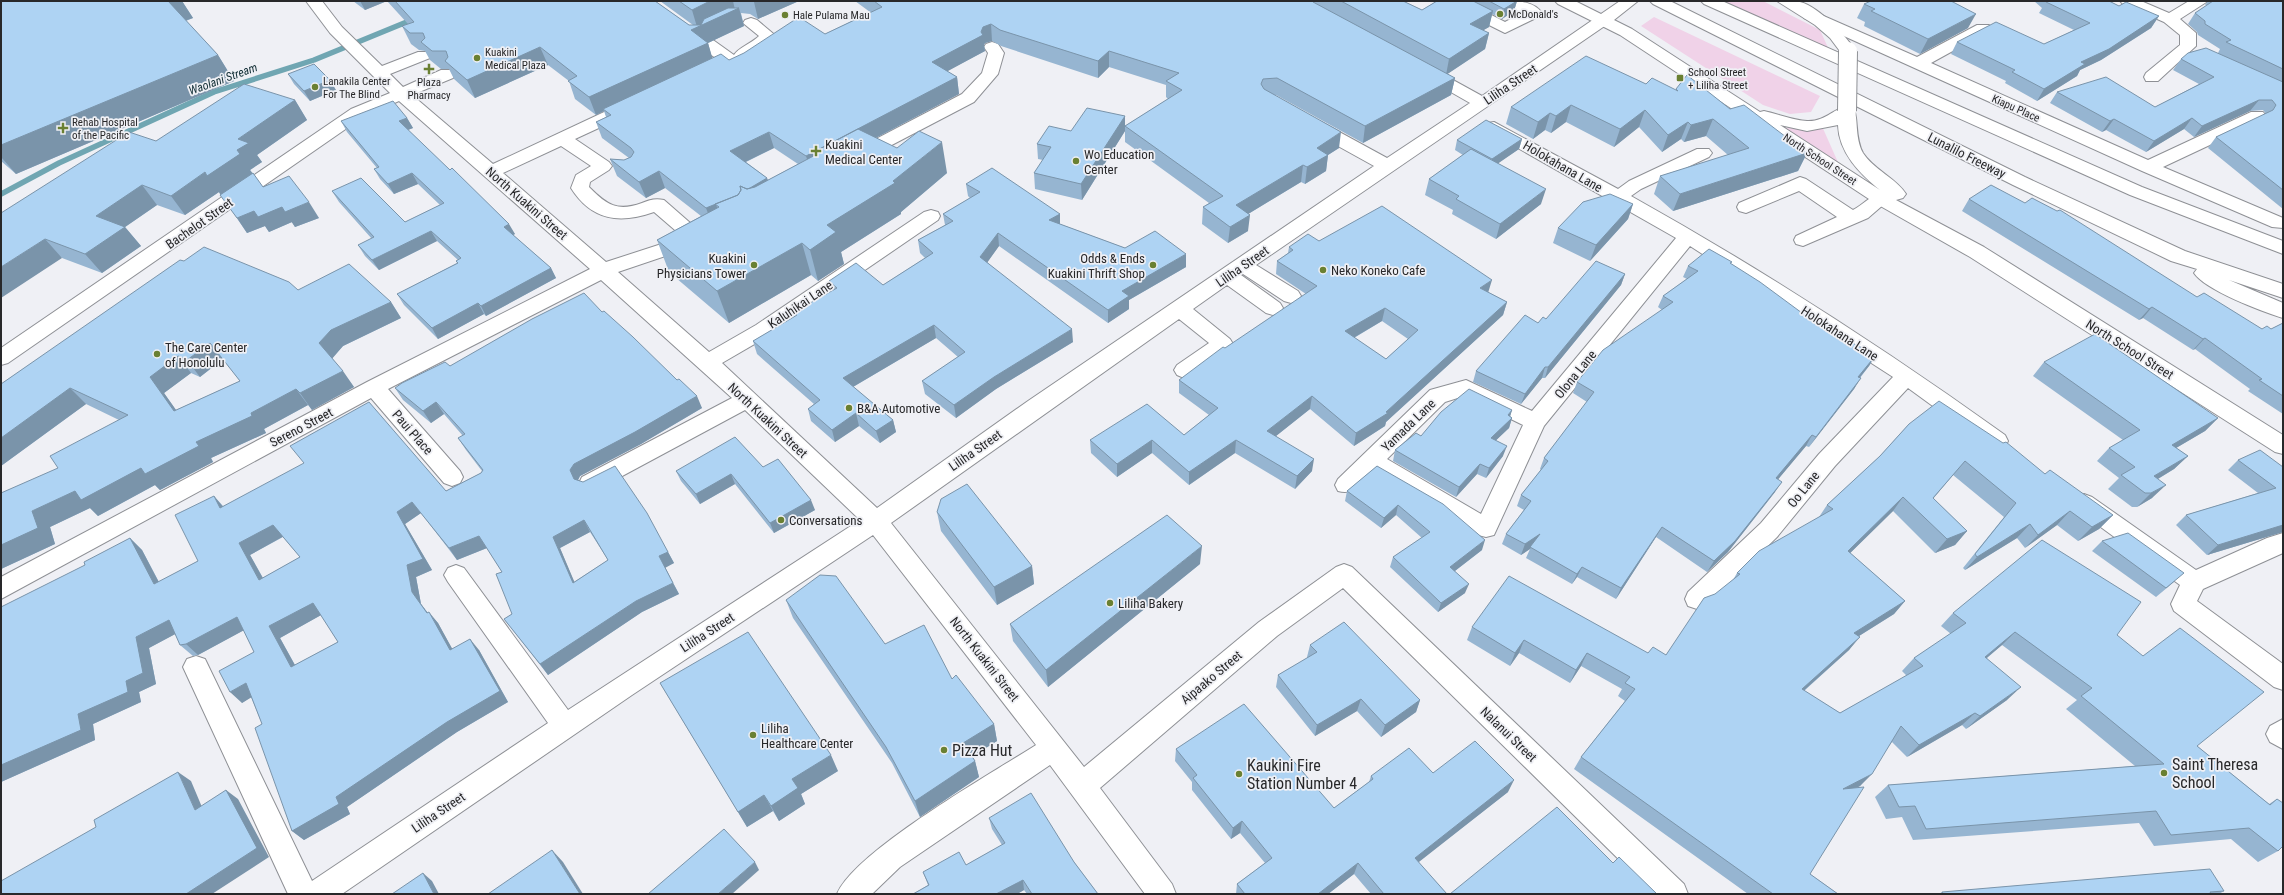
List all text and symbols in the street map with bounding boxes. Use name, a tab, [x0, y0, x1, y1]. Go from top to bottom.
place label: McDonald's	[1508, 8, 1558, 21]
place label: Hale Pulama Mau	[793, 9, 869, 22]
marker: McDonald's	[1495, 9, 1505, 19]
marker: Hale Pulama Mau	[780, 10, 790, 20]
place label: Kuakini Medical Plaza	[485, 46, 546, 72]
marker: Kuakini Medical Plaza	[472, 53, 482, 63]
water label: Waolani Stream	[187, 60, 259, 98]
street label: Liliha Street	[1481, 61, 1540, 108]
marker: Plaza Pharmacy	[424, 64, 434, 74]
place label: School Street + Liliha Street	[1688, 66, 1748, 92]
marker: School Street + Liliha Street	[1675, 73, 1685, 83]
place label: Lanakila Center For The Blind	[323, 75, 391, 101]
place label: Plaza Pharmacy	[407, 76, 451, 102]
marker: Lanakila Center For The Blind	[310, 82, 320, 92]
street label: Kiapu Place	[1990, 92, 2042, 125]
place label: Rehab Hospital of the Pacific	[72, 116, 138, 142]
marker: Rehab Hospital of the Pacific	[57, 122, 69, 134]
street label: Lunalilo Freeway	[1925, 129, 2009, 182]
street label: North School Street	[1781, 131, 1859, 188]
place label: Kuakini Medical Center	[825, 137, 902, 167]
street label: Holokahana Lane	[1520, 138, 1605, 195]
marker: Kuakini Medical Center	[810, 145, 822, 157]
place label: Wo Education Center	[1084, 147, 1154, 177]
marker: Wo Education Center	[1071, 156, 1081, 166]
street label: North Kuakini Street	[483, 164, 571, 243]
street label: Bachelot Street	[163, 195, 236, 252]
street label: Liliha Street	[1213, 243, 1272, 290]
place label: Kuakini Physicians Tower	[657, 251, 746, 281]
place label: Odds & Ends Kuakini Thrift Shop	[1048, 251, 1145, 281]
marker: Kuakini Physicians Tower	[749, 260, 759, 270]
marker: Odds & Ends Kuakini Thrift Shop	[1148, 260, 1158, 270]
place label: Neko Koneko Cafe	[1331, 263, 1425, 278]
marker: Neko Koneko Cafe	[1318, 265, 1328, 275]
street label: Kaluhikai Lane	[765, 277, 835, 332]
street label: Holokahana Lane	[1798, 303, 1881, 364]
street label: North School Street	[2083, 316, 2176, 382]
place label: The Care Center of Honolulu	[165, 340, 247, 370]
street label: Olona Lane	[1551, 347, 1599, 401]
marker: The Care Center of Honolulu	[152, 349, 162, 359]
street label: North Kuakini Street	[725, 380, 811, 461]
street label: Yamada Lane	[1378, 396, 1438, 455]
place label: B&A Automotive	[857, 401, 940, 416]
marker: B&A Automotive	[844, 403, 854, 413]
street label: Sereno Street	[267, 405, 335, 450]
street label: Paui Place	[389, 407, 436, 458]
street label: Liliha Street	[946, 427, 1005, 474]
street label: Oo Lane	[1784, 468, 1822, 510]
place label: Conversations	[789, 513, 863, 528]
marker: Conversations	[776, 515, 786, 525]
place label: Liliha Bakery	[1118, 596, 1184, 611]
marker: Liliha Bakery	[1105, 598, 1115, 608]
street label: Liliha Street	[678, 609, 737, 655]
street label: North Kuakini Street	[947, 614, 1022, 705]
street label: Aipaako Street	[1178, 647, 1245, 707]
street label: Nalanui Street	[1477, 704, 1540, 765]
place label: Liliha Healthcare Center	[761, 721, 853, 751]
marker: Liliha Healthcare Center	[748, 730, 758, 740]
place label: Pizza Hut	[952, 741, 1013, 760]
marker: Pizza Hut	[939, 745, 949, 755]
place label: Saint Theresa School	[2172, 755, 2258, 792]
place label: Kaukini Fire Station Number 4	[1247, 756, 1357, 793]
marker: Saint Theresa School	[2159, 768, 2169, 778]
marker: Kaukini Fire Station Number 4	[1234, 769, 1244, 779]
street label: Liliha Street	[409, 789, 468, 836]

